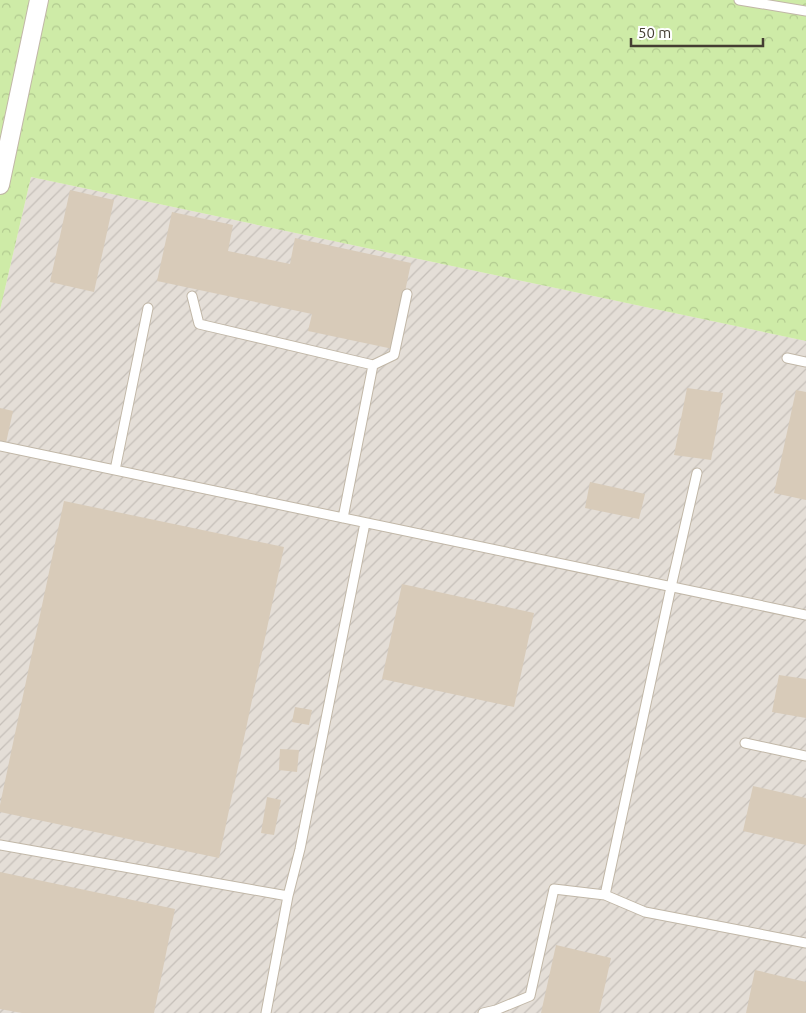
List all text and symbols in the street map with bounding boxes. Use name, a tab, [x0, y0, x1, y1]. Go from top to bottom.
scale bar	[631, 15, 764, 47]
text: 50 m	[638, 24, 671, 41]

